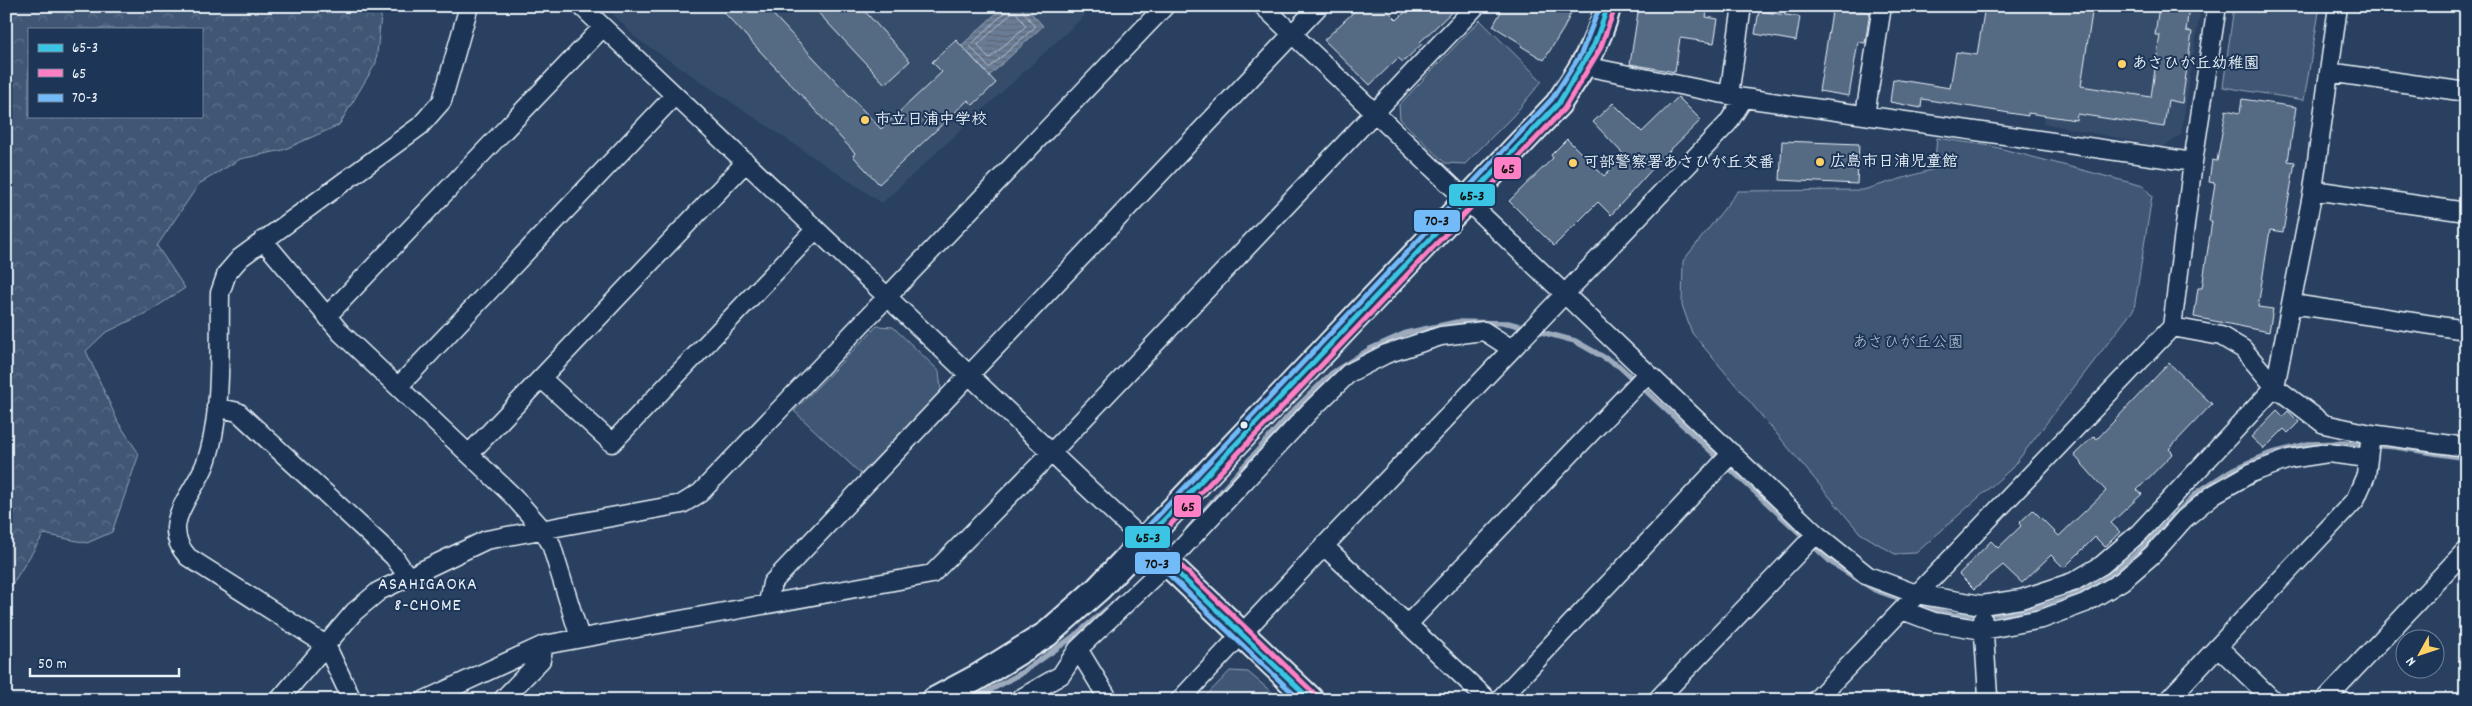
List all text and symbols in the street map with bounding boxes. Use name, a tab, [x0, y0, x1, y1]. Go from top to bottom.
legend	[28, 28, 202, 118]
text: 65-3	[72, 38, 98, 60]
place label: あさひが丘幼稚園	[2132, 53, 2260, 76]
marker: あさひが丘幼稚園	[2116, 58, 2128, 70]
text: 65	[72, 64, 86, 86]
text: 70-3	[72, 88, 98, 110]
place label: 市立日浦中学校	[875, 109, 987, 132]
marker: 市立日浦中学校	[859, 114, 871, 126]
place label: 広島市日浦児童館	[1830, 151, 1958, 174]
place label: 可部警察署あさひが丘交番	[1583, 152, 1775, 175]
line badge: 65	[1493, 156, 1522, 180]
marker: 広島市日浦児童館	[1814, 156, 1826, 168]
marker: 可部警察署あさひが丘交番	[1567, 157, 1579, 169]
text: 65	[1501, 160, 1515, 180]
line badge: 65-3	[1448, 183, 1496, 207]
text: 65-3	[1460, 187, 1484, 207]
line badge: 70-3	[1413, 209, 1461, 233]
text: 70-3	[1425, 212, 1449, 232]
park label: あさひが丘公園	[1852, 332, 1964, 355]
unlabelled marker	[1239, 420, 1249, 430]
line badge: 65	[1173, 494, 1202, 518]
text: 65	[1181, 498, 1195, 518]
line badge: 65-3	[1124, 525, 1171, 549]
text: 65-3	[1136, 529, 1160, 549]
line badge: 70-3	[1134, 551, 1181, 575]
text: 70-3	[1145, 555, 1169, 575]
district label: ASAHIGAOKA 8-CHOME	[378, 573, 478, 619]
north arrow	[2394, 628, 2444, 678]
scale bar	[30, 646, 179, 678]
text: N	[2402, 652, 2421, 670]
text: 50 m	[38, 654, 67, 676]

